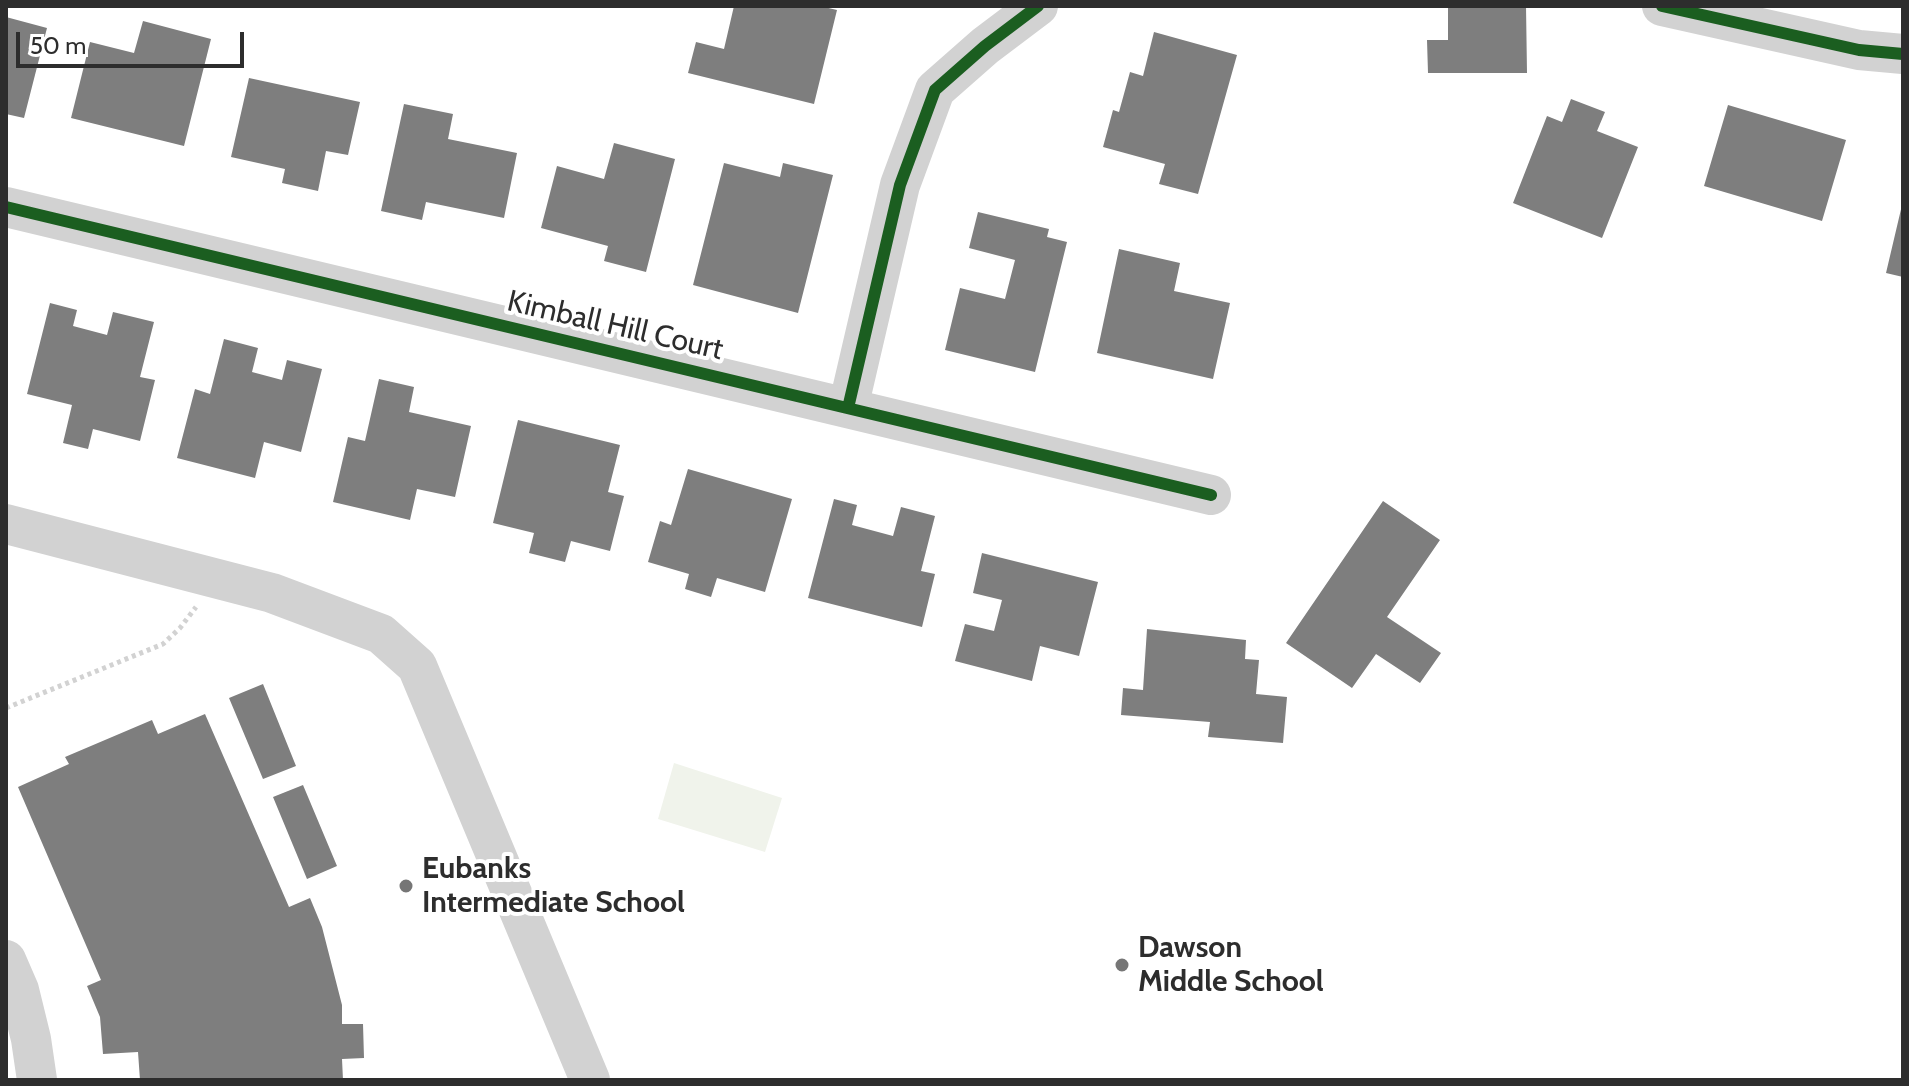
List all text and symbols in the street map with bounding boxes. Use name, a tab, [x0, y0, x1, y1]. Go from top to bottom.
scale bar	[20, 16, 248, 66]
text: 50 m	[30, 31, 86, 60]
street label: Kimball Hill Court	[504, 284, 726, 368]
place label: Eubanks Intermediate School	[422, 851, 685, 922]
marker: Eubanks Intermediate School	[397, 877, 415, 895]
place label: Dawson Middle School	[1138, 930, 1324, 1000]
marker: Dawson Middle School	[1113, 956, 1131, 974]

